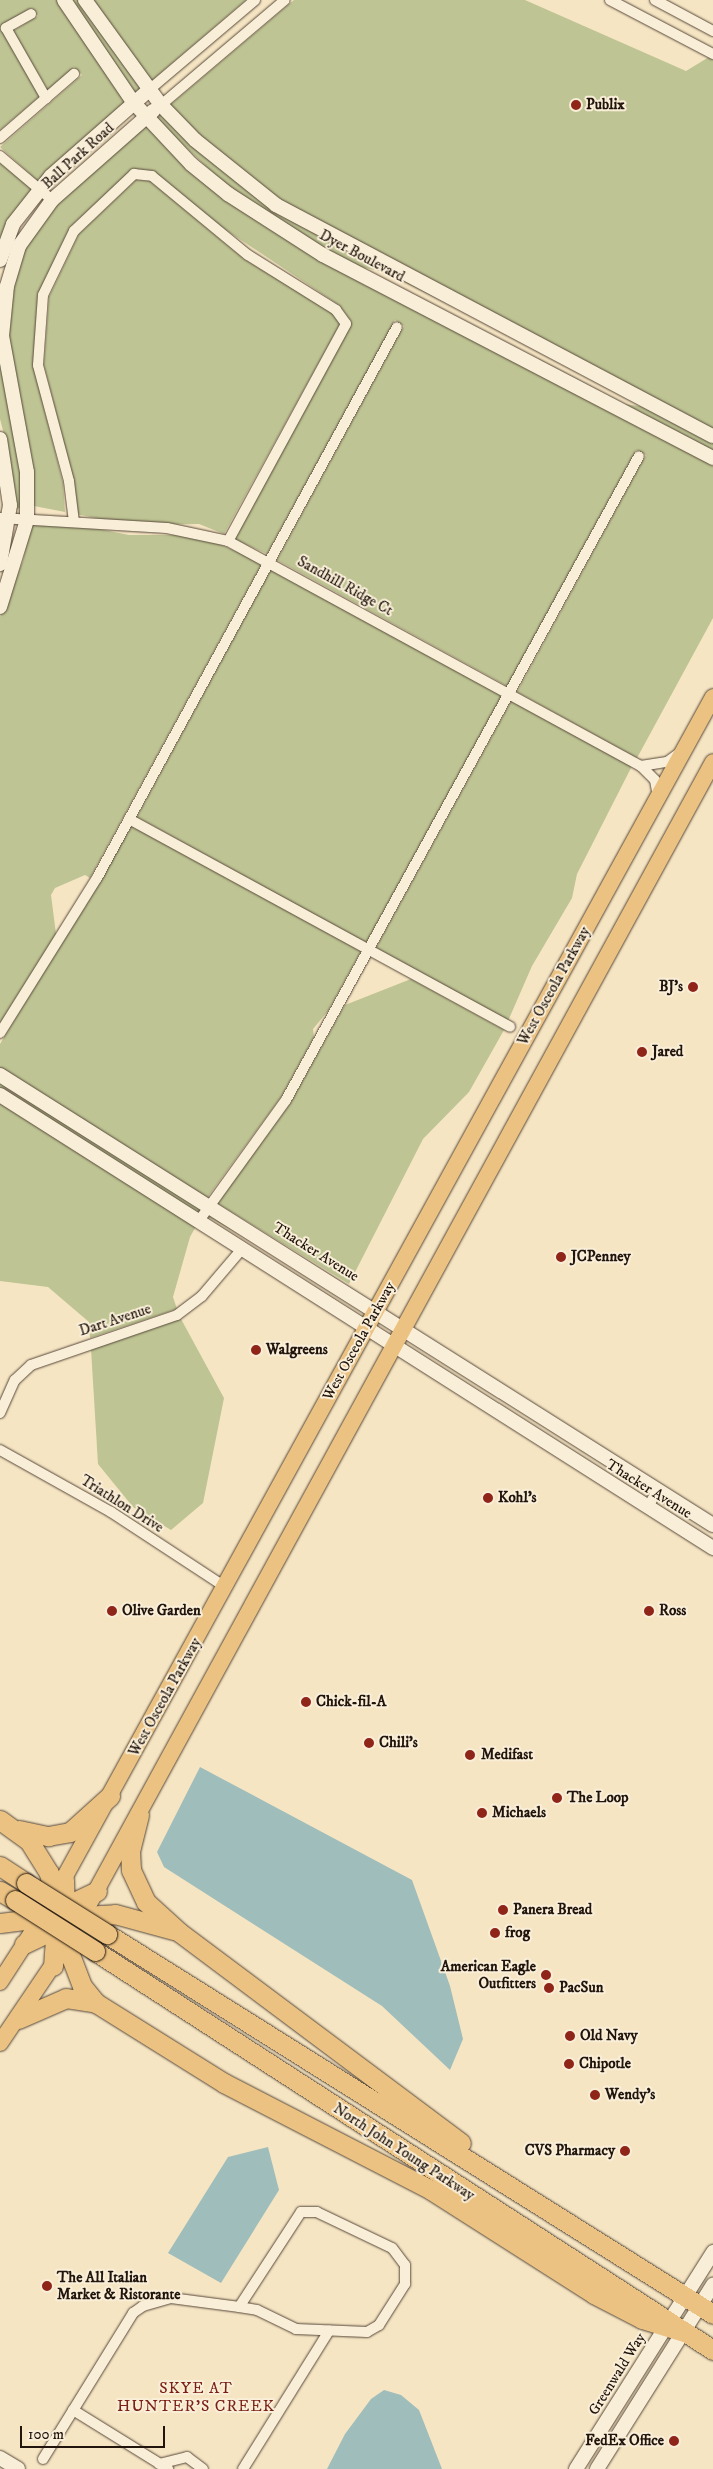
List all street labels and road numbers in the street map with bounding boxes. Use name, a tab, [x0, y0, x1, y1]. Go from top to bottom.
street label: Ball Park Road	[38, 119, 118, 193]
street label: Dyer Boulevard	[316, 226, 408, 286]
street label: Sandhill Ridge Ct	[294, 552, 396, 620]
street label: West Osceola Parkway	[514, 924, 594, 1048]
street label: Thacker Avenue	[270, 1219, 362, 1285]
street label: West Osceola Parkway	[319, 1279, 399, 1403]
street label: Dart Avenue	[77, 1300, 153, 1340]
street label: Thacker Avenue	[603, 1456, 695, 1522]
street label: Triathlon Drive	[77, 1471, 167, 1537]
street label: West Osceola Parkway	[125, 1635, 205, 1759]
street label: North John Young Parkway	[330, 2100, 478, 2204]
street label: Greenwald Way	[585, 2330, 649, 2418]

